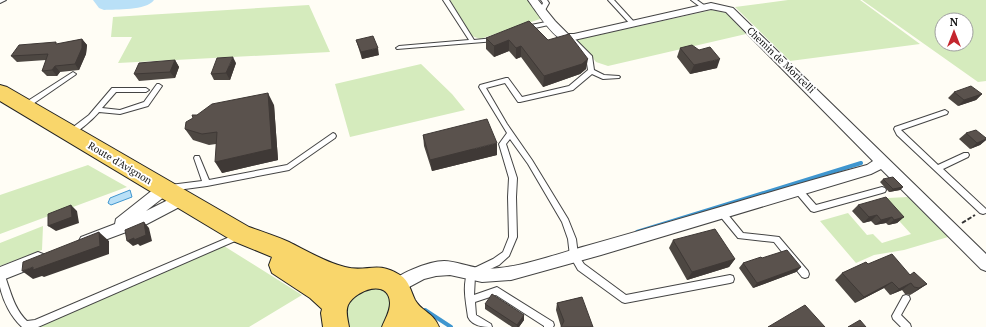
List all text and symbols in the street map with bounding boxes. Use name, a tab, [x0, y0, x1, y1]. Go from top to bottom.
north arrow	[934, 12, 974, 52]
text: N	[950, 15, 959, 29]
street label: Chemin de Moricelli	[744, 24, 818, 96]
street label: Route d'Avignon	[86, 139, 154, 187]

